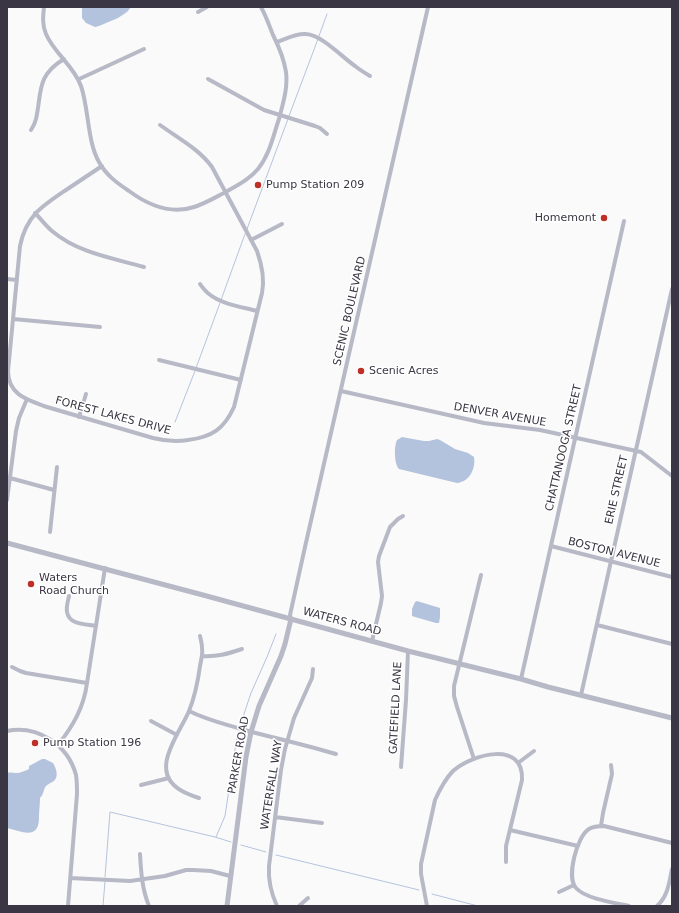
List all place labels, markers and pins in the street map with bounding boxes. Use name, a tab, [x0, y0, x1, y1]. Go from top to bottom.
place label: Pump Station 209	[266, 178, 364, 192]
marker: Pump Station 209	[253, 180, 263, 190]
place label: Homemont	[535, 211, 596, 225]
marker: Homemont	[599, 213, 609, 223]
place label: Scenic Acres	[369, 364, 439, 378]
marker: Scenic Acres	[356, 366, 366, 376]
place label: Waters Road Church	[39, 571, 109, 597]
marker: Waters Road Church	[26, 579, 36, 589]
place label: Pump Station 196	[43, 736, 141, 750]
marker: Pump Station 196	[30, 738, 40, 748]

